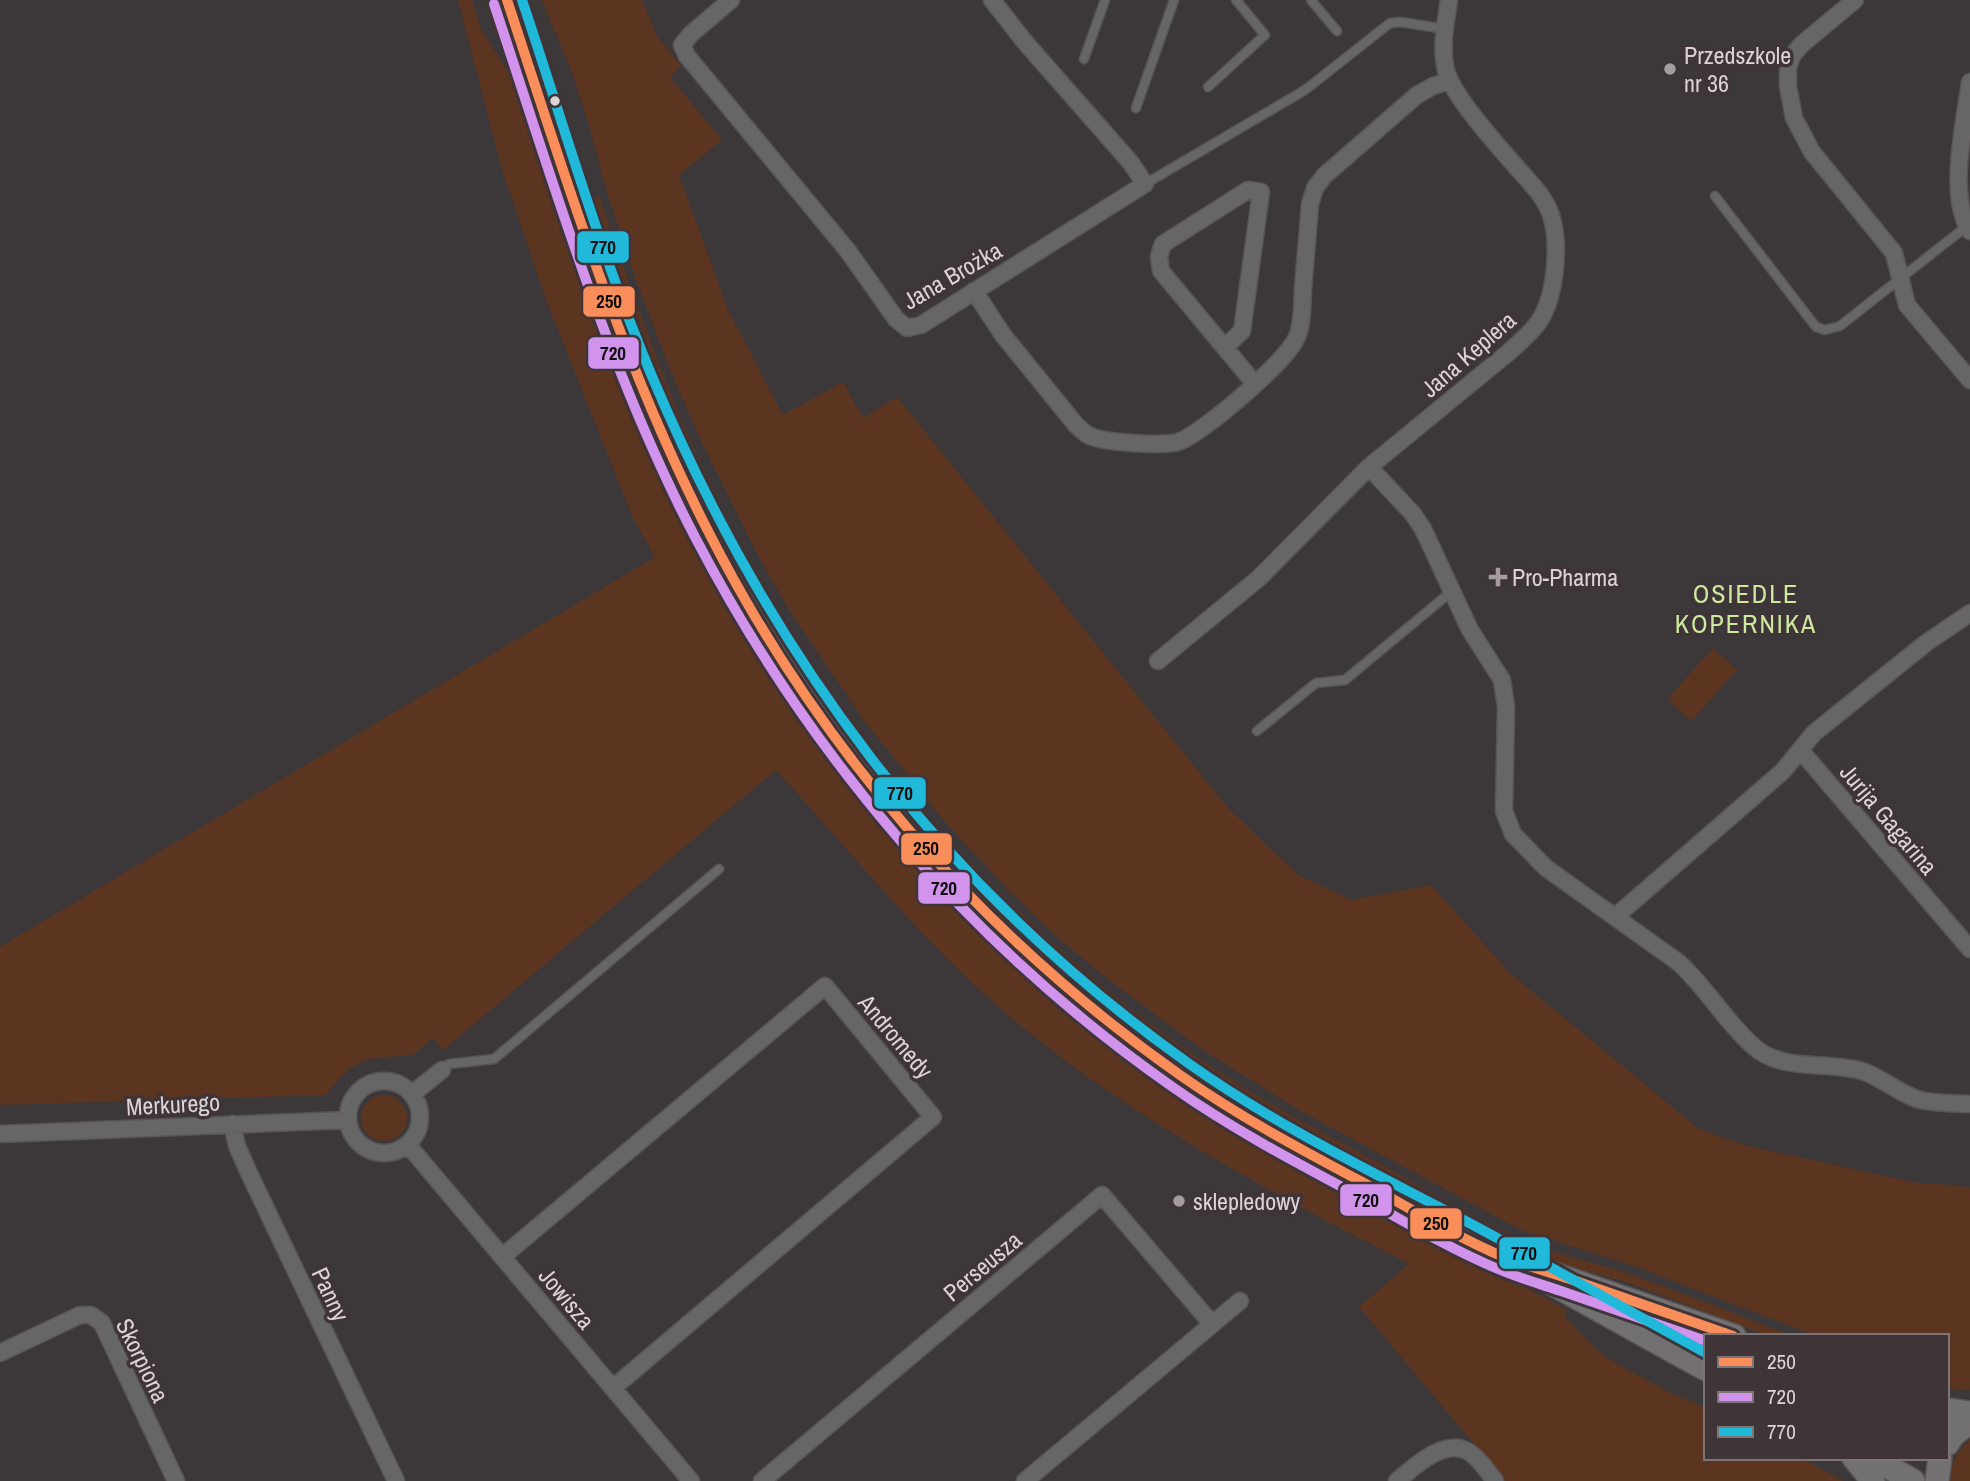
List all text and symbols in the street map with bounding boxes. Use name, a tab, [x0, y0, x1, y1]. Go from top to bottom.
place label: Przedszkole nr 36	[1684, 39, 1791, 99]
marker: Przedszkole nr 36	[1662, 61, 1678, 77]
unlabelled marker	[548, 94, 562, 108]
line badge: 770	[576, 230, 630, 264]
text: 770	[590, 234, 616, 260]
street label: Jana Brożka	[897, 234, 1007, 316]
line badge: 250	[582, 285, 636, 318]
text: 250	[596, 288, 622, 314]
street label: Jana Keplera	[1414, 304, 1522, 404]
line badge: 720	[587, 336, 640, 370]
text: 720	[600, 340, 626, 366]
place label: Pro-Pharma	[1512, 561, 1618, 593]
marker: Pro-Pharma	[1490, 569, 1506, 585]
district label: OSIEDLE KOPERNIKA	[1675, 576, 1817, 641]
street label: Jurija Gagarina	[1833, 757, 1945, 881]
line badge: 770	[873, 776, 927, 810]
text: 770	[887, 780, 913, 806]
line badge: 250	[900, 832, 953, 866]
text: 250	[913, 835, 939, 861]
line badge: 720	[917, 871, 971, 905]
text: 720	[931, 875, 957, 901]
street label: Andromedy	[851, 986, 941, 1085]
street label: Merkurego	[125, 1086, 221, 1122]
line badge: 720	[1339, 1183, 1393, 1217]
place label: sklepledowy	[1193, 1185, 1300, 1217]
text: 720	[1353, 1187, 1379, 1213]
marker: sklepledowy	[1171, 1193, 1187, 1209]
line badge: 250	[1409, 1207, 1463, 1240]
text: 250	[1423, 1210, 1449, 1236]
street label: Perseusza	[936, 1224, 1028, 1308]
line badge: 770	[1498, 1236, 1551, 1270]
text: 770	[1511, 1240, 1537, 1266]
street label: Jowisza	[532, 1260, 602, 1336]
street label: Panny	[305, 1262, 357, 1326]
street label: Skorpiona	[109, 1313, 177, 1407]
legend	[1704, 1334, 1949, 1460]
text: 250	[1767, 1347, 1796, 1376]
text: 720	[1767, 1382, 1796, 1411]
text: 770	[1767, 1417, 1796, 1446]

